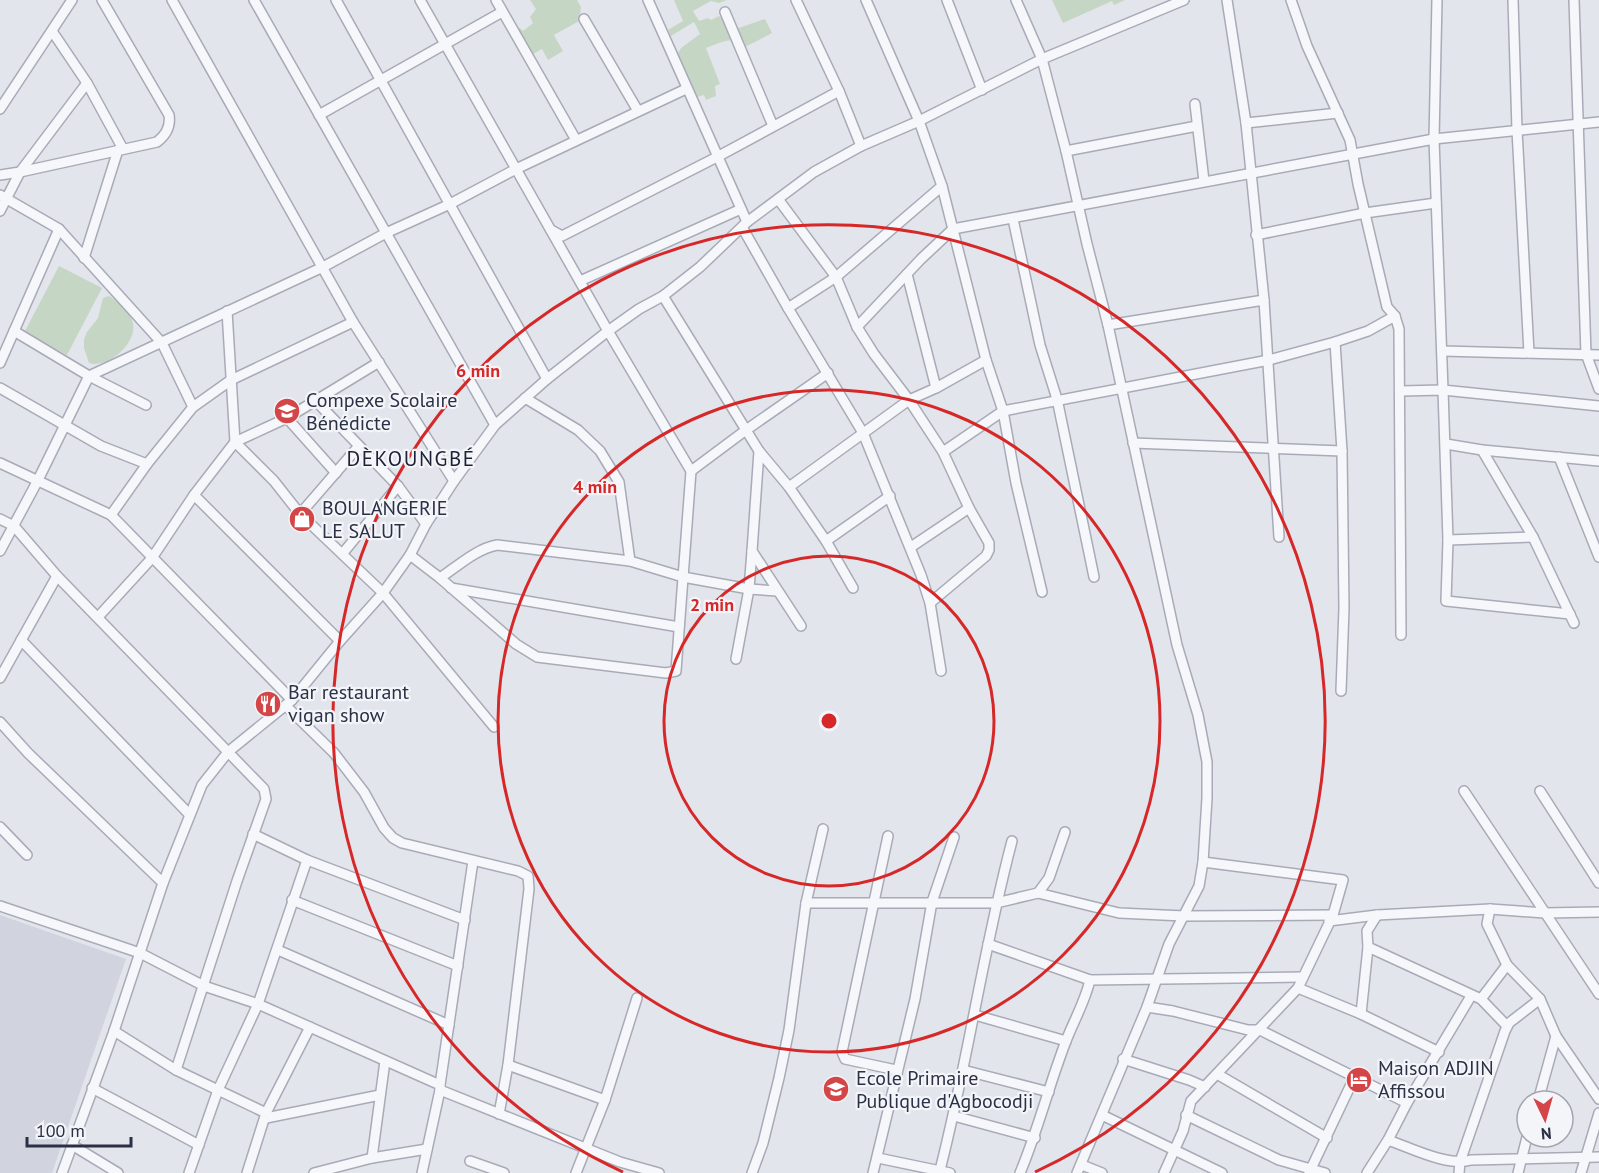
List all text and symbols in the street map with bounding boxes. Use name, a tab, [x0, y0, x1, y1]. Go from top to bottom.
text: 6 min	[456, 359, 500, 382]
place label: Compexe Scolaire Bénédicte	[306, 387, 458, 436]
school or university icon: Compexe Scolaire Bénédicte	[272, 396, 302, 426]
district label: DÈKOUNGBÉ	[347, 445, 475, 472]
text: 4 min	[573, 475, 617, 498]
place label: BOULANGERIE LE SALUT	[322, 495, 447, 544]
shop icon: BOULANGERIE LE SALUT	[287, 504, 317, 534]
text: 2 min	[690, 593, 734, 616]
place label: Bar restaurant vigan show	[288, 679, 409, 728]
restaurant icon: Bar restaurant vigan show	[253, 689, 283, 719]
centre of rings	[819, 711, 839, 731]
place label: Maison ADJIN Affissou	[1378, 1055, 1494, 1104]
place label: Ecole Primaire Publique d'Agbocodji	[856, 1065, 1033, 1114]
hotel icon: Maison ADJIN Affissou	[1344, 1065, 1374, 1095]
school or university icon: Ecole Primaire Publique d'Agbocodji	[821, 1074, 851, 1104]
north arrow	[1515, 1089, 1575, 1149]
scale bar	[27, 1110, 130, 1148]
text: 100 m	[36, 1119, 85, 1142]
text: N	[1540, 1124, 1552, 1144]

